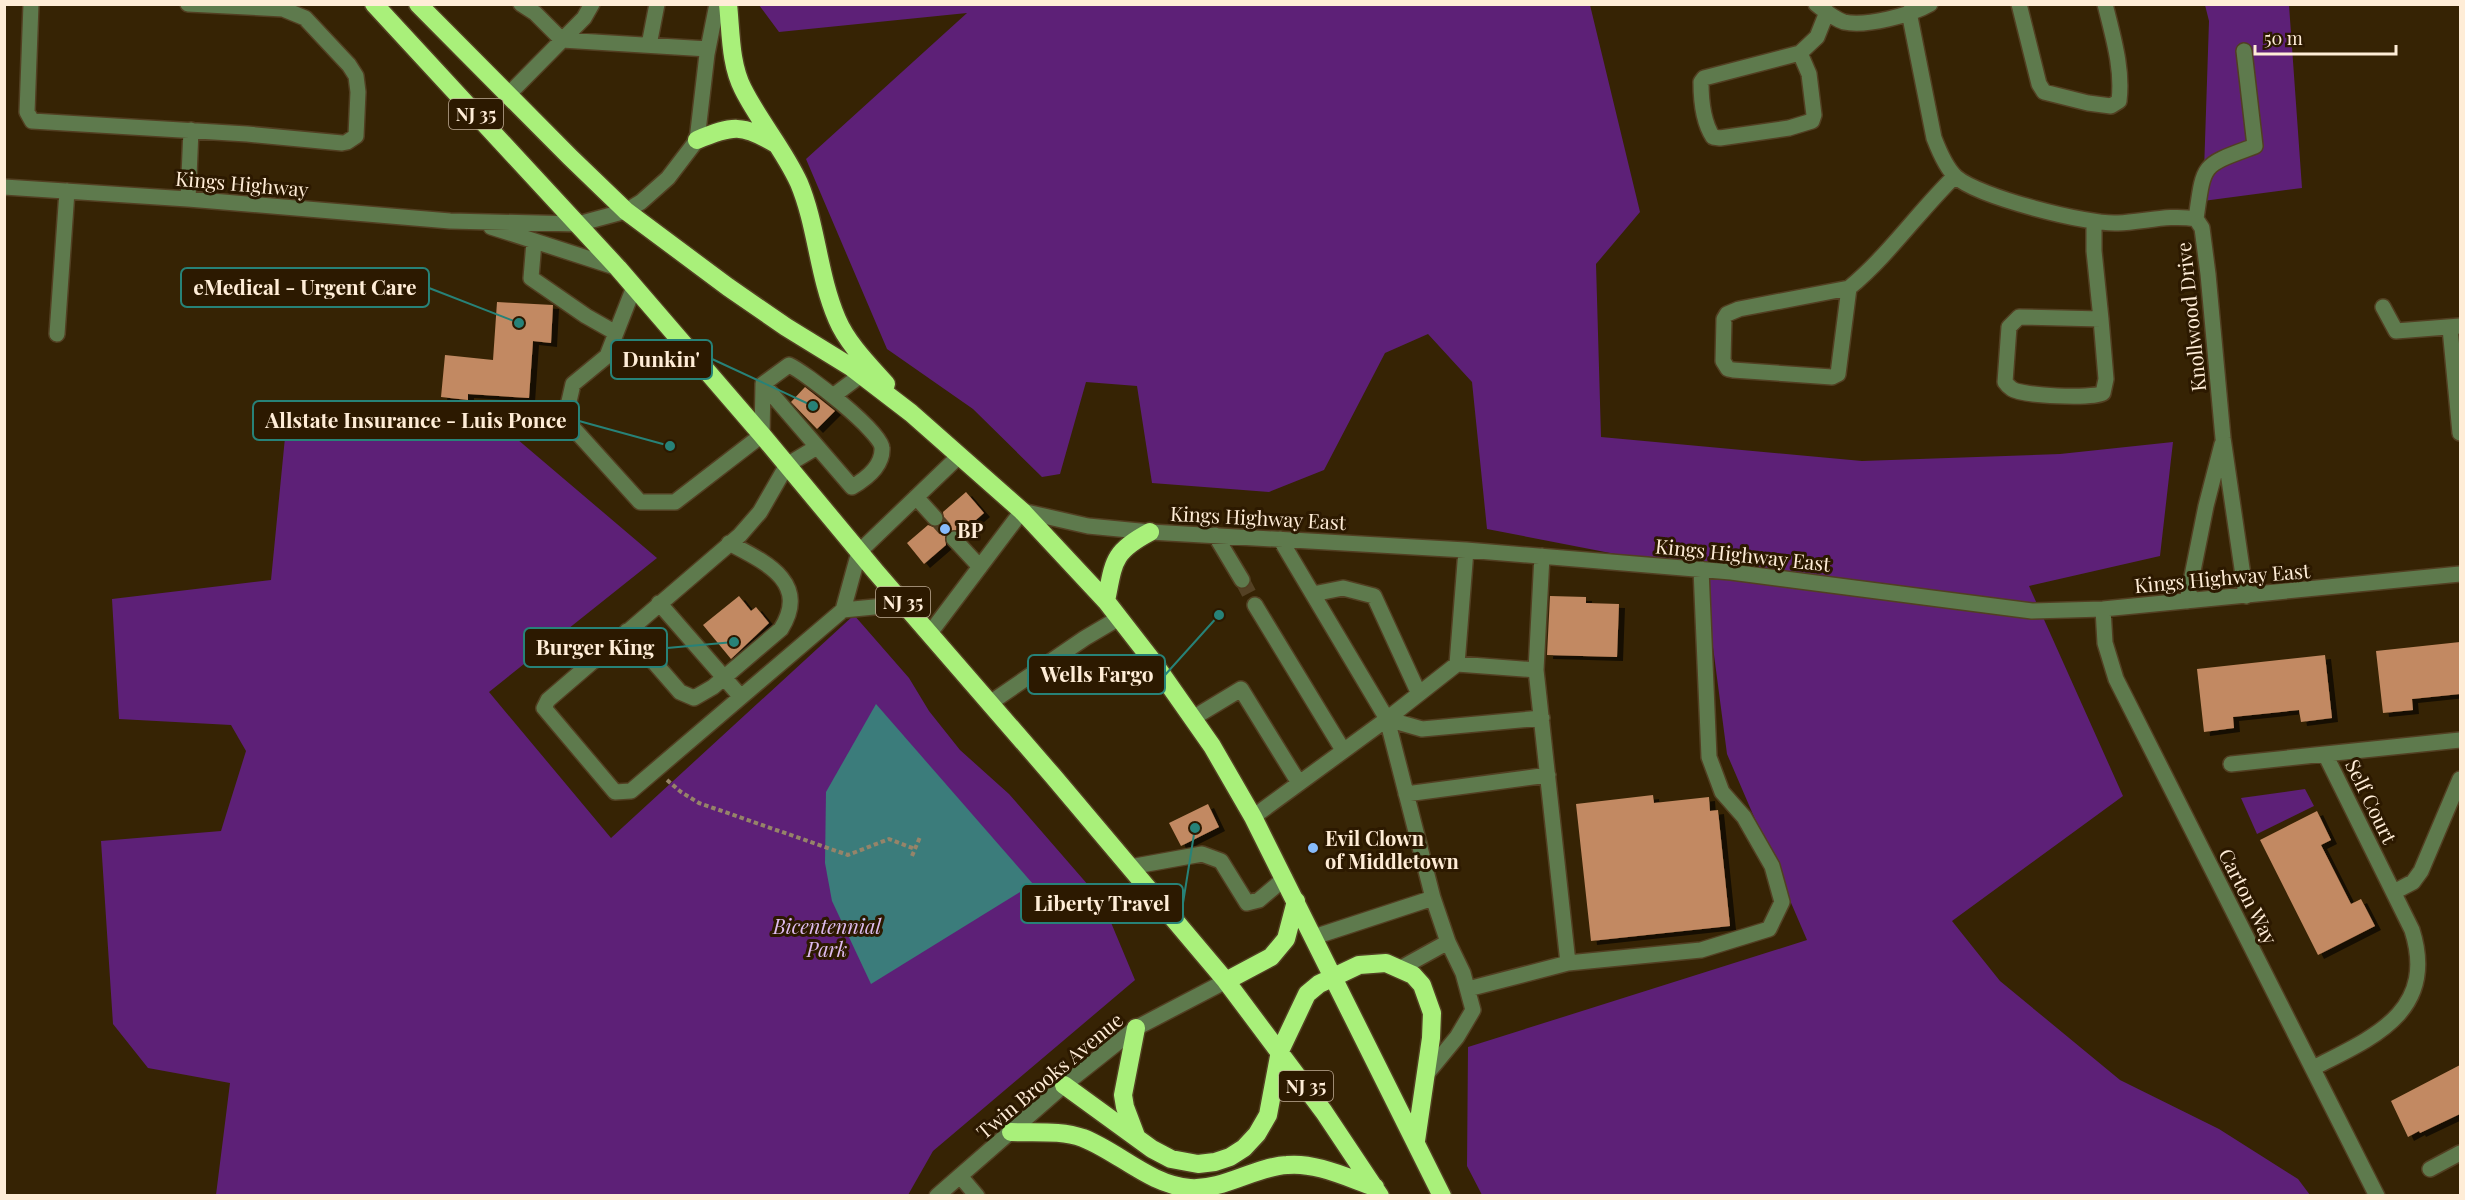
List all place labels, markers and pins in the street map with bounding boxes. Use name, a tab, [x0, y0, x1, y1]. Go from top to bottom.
callout: eMedical - Urgent Care	[181, 268, 429, 307]
callout: Dunkin'	[611, 340, 712, 379]
callout: Allstate Insurance - Luis Ponce	[253, 401, 579, 440]
place label: BP	[957, 516, 983, 543]
marker: BP	[938, 522, 952, 536]
callout: Burger King	[524, 628, 667, 667]
callout: Wells Fargo	[1028, 655, 1165, 694]
place label: Evil Clown of Middletown	[1325, 824, 1460, 874]
marker: Evil Clown of Middletown	[1306, 841, 1320, 855]
callout: Liberty Travel	[1021, 884, 1183, 923]

